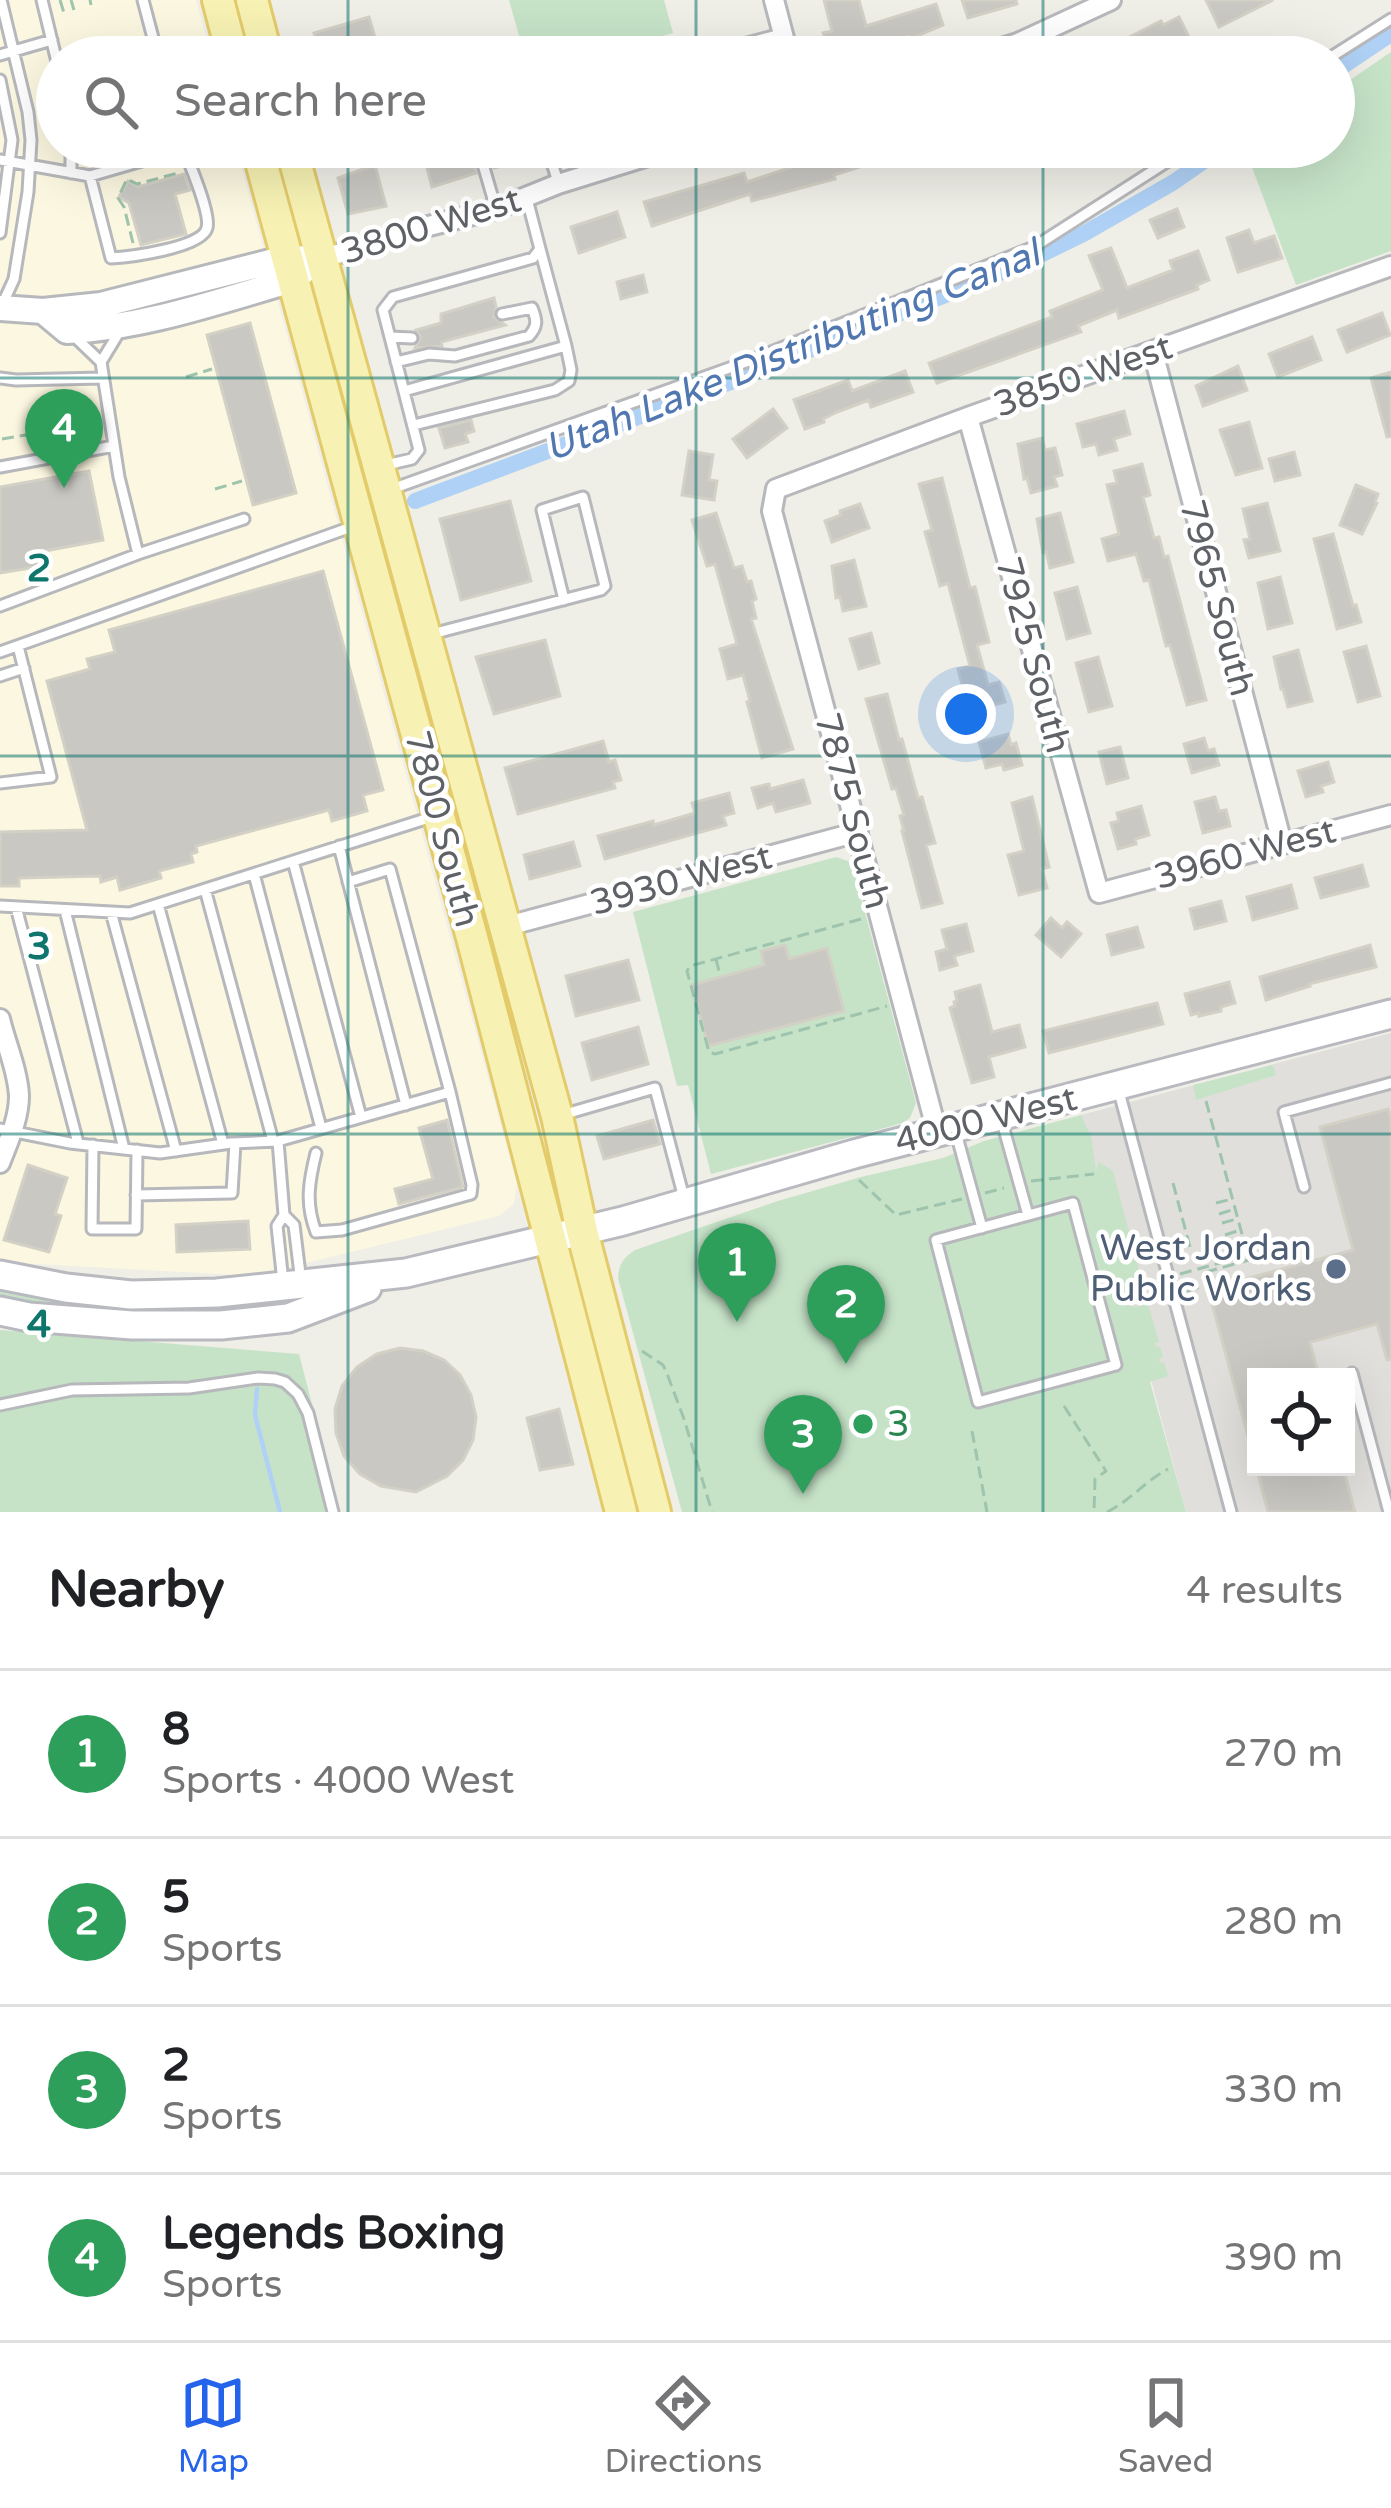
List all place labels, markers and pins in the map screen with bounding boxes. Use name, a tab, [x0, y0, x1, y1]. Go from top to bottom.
pin: 4	[25, 389, 103, 488]
pin: 1	[698, 1223, 776, 1322]
place label: West Jordan Public Works	[1090, 1227, 1312, 1311]
marker: West Jordan Public Works	[1323, 1256, 1349, 1282]
pin: 2	[807, 1265, 885, 1364]
pin: 3	[764, 1395, 842, 1494]
place label: 3	[887, 1403, 910, 1446]
marker: 3	[850, 1411, 876, 1437]

